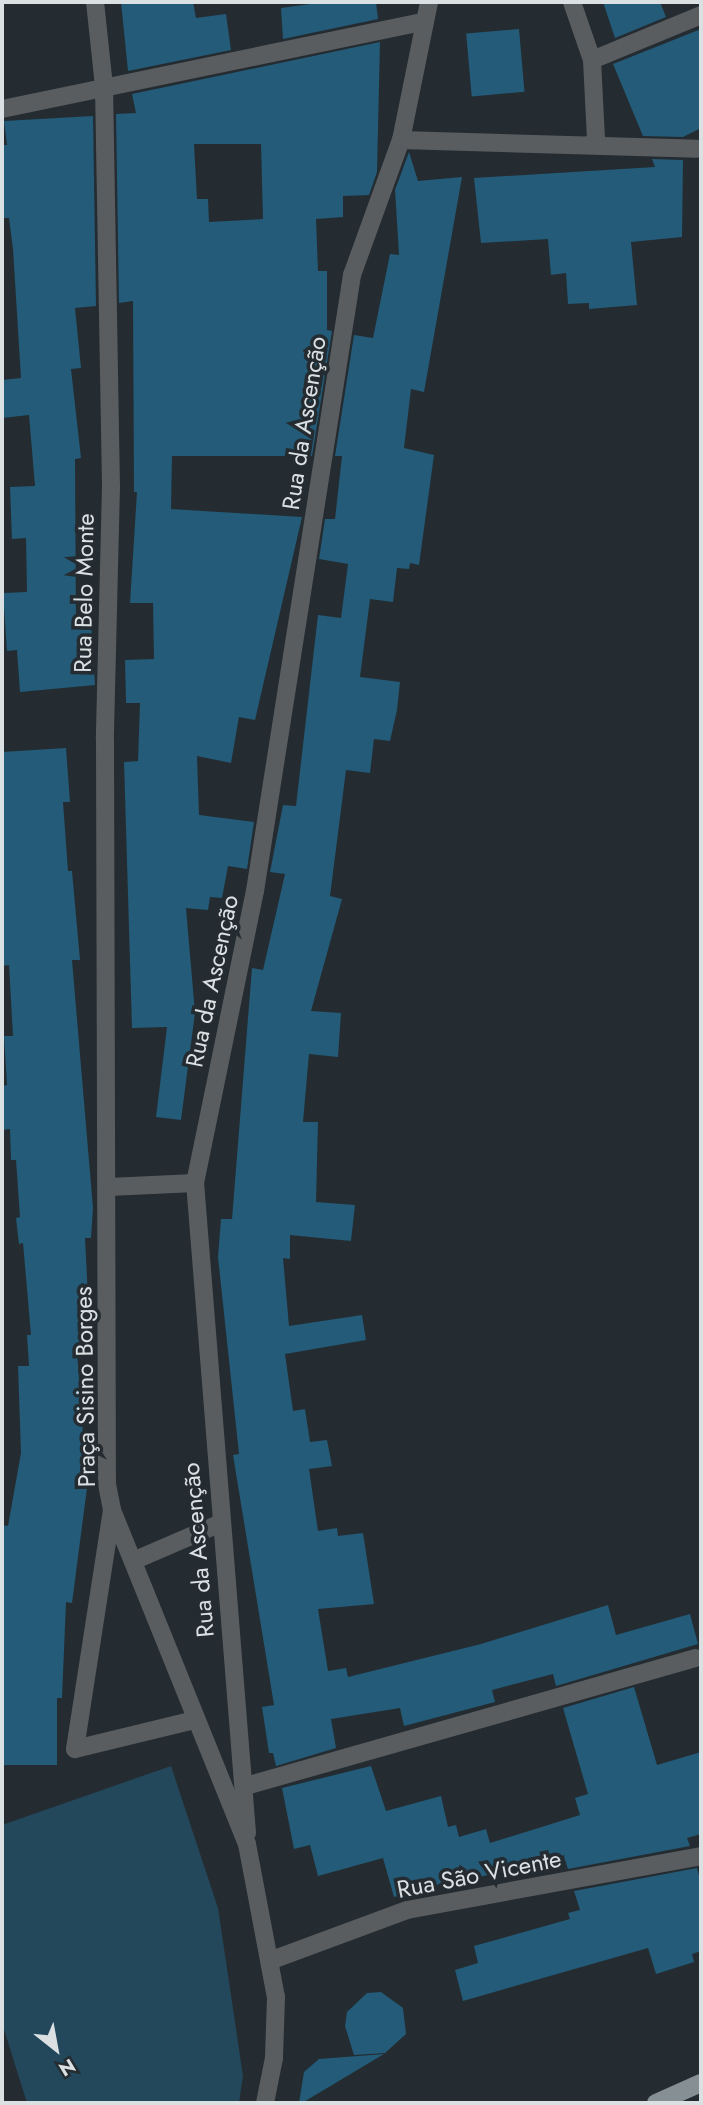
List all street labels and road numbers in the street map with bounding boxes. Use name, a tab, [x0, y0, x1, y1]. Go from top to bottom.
street label: Rua da Ascenção	[276, 334, 332, 512]
street label: Rua Belo Monte	[68, 513, 100, 673]
street label: Rua da Ascenção	[180, 892, 244, 1070]
street label: Praça Sisino Borges	[69, 1286, 101, 1488]
street label: Rua da Ascenção	[176, 1461, 220, 1639]
street label: Rua São Vicente	[395, 1844, 563, 1904]

